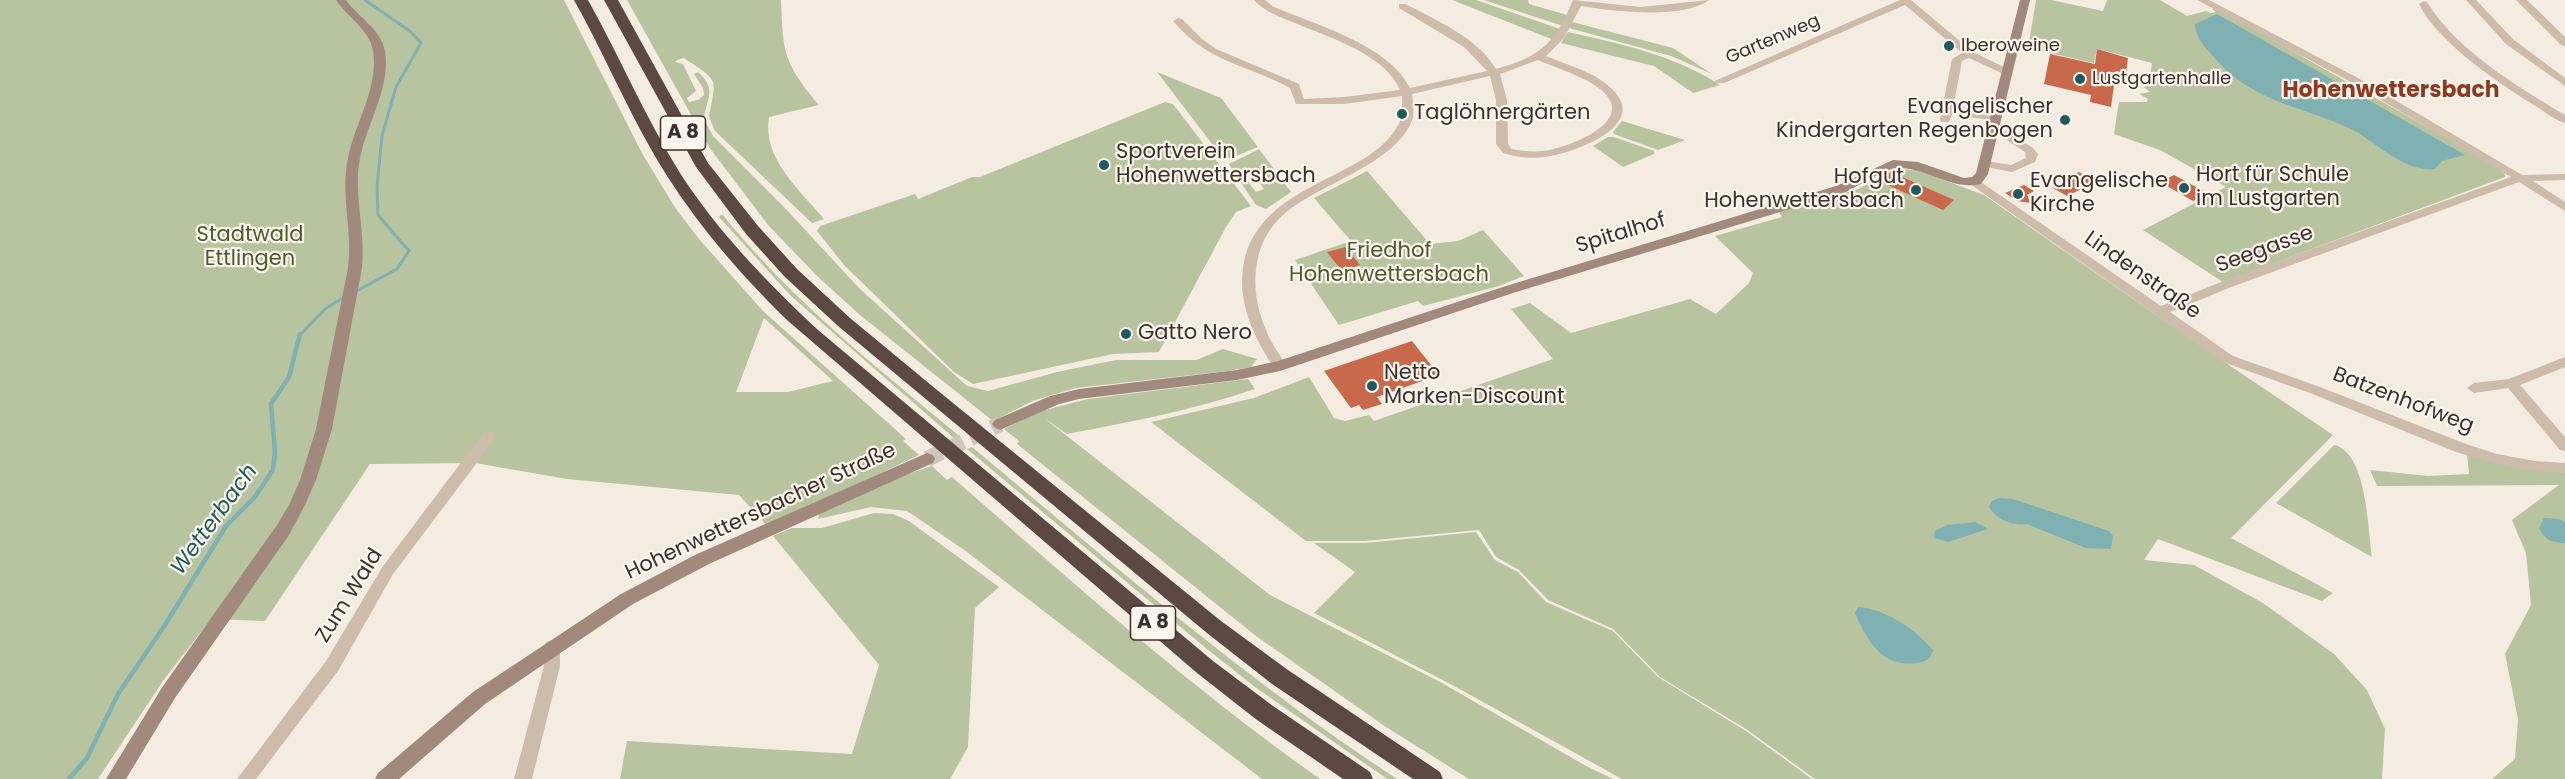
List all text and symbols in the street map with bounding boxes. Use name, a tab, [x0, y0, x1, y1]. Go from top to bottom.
street label: Gartenweg	[1723, 10, 1823, 70]
place label: Iberoweine	[1961, 35, 2060, 57]
marker: Iberoweine	[1942, 39, 1956, 53]
place label: Lustgartenhalle	[2092, 68, 2231, 90]
marker: Lustgartenhalle	[2073, 72, 2087, 86]
district label: Hohenwettersbach	[2282, 78, 2500, 104]
place label: Evangelischer Kindergarten Regenbogen	[1776, 95, 2053, 145]
place label: Taglöhnergärten	[1414, 101, 1590, 127]
marker: Taglöhnergärten	[1395, 107, 1409, 121]
marker: Evangelischer Kindergarten Regenbogen	[2058, 113, 2072, 127]
road number: A 8	[660, 116, 706, 150]
place label: Sportverein Hohenwettersbach	[1116, 140, 1316, 190]
marker: Sportverein Hohenwettersbach	[1097, 158, 1111, 172]
place label: Hort für Schule im Lustgarten	[2196, 163, 2349, 213]
place label: Hofgut Hohenwettersbach	[1704, 165, 1904, 215]
place label: Evangelische Kirche	[2030, 169, 2168, 219]
marker: Hort für Schule im Lustgarten	[2177, 181, 2191, 195]
marker: Hofgut Hohenwettersbach	[1909, 183, 1923, 197]
marker: Evangelische Kirche	[2011, 187, 2025, 201]
street label: Spitalhof	[1573, 208, 1669, 260]
street label: Seegasse	[2213, 221, 2317, 279]
park label: Stadtwald Ettlingen	[197, 223, 303, 273]
street label: Lindenstraße	[2079, 227, 2205, 325]
park label: Friedhof Hohenwettersbach	[1289, 239, 1489, 289]
place label: Gatto Nero	[1138, 321, 1252, 347]
marker: Gatto Nero	[1119, 327, 1133, 341]
place label: Netto Marken-Discount	[1384, 361, 1565, 411]
street label: Batzenhofweg	[2329, 363, 2477, 439]
marker: Netto Marken-Discount	[1365, 379, 1379, 393]
street label: Hohenwettersbacher Straße	[622, 438, 900, 586]
water label: Wetterbach	[166, 460, 264, 580]
street label: Zum Wald	[311, 544, 389, 648]
road number: A 8	[1130, 606, 1176, 640]

